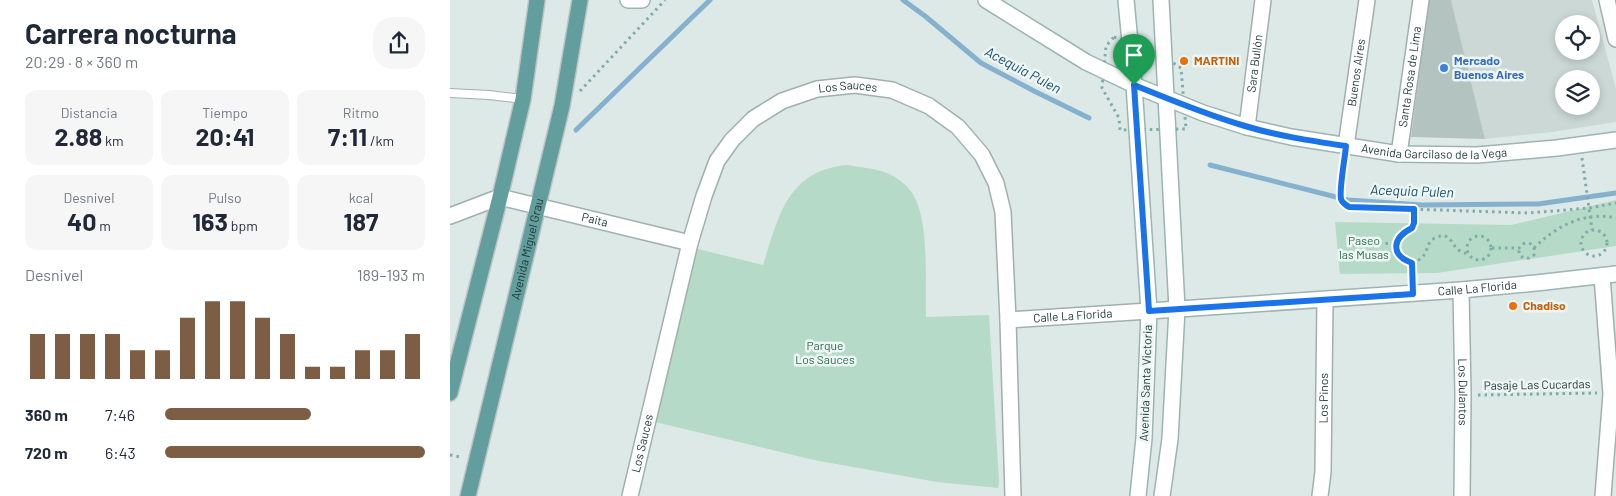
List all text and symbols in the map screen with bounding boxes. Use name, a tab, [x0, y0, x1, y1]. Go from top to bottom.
map controls	[1555, 15, 1600, 115]
button: locate	[1555, 15, 1600, 60]
text: Carrera nocturna	[25, 16, 237, 50]
button: share	[373, 17, 425, 69]
street label: Santa Rosa de Lima	[1395, 25, 1423, 128]
pin	[1113, 34, 1155, 85]
street label: Sara Bullón	[1243, 34, 1265, 93]
street label: Buenos Aires	[1344, 38, 1367, 107]
icon: arrive	[1120, 41, 1148, 69]
water label: Acequia Pulen	[982, 42, 1064, 97]
text: 20:29 · 8 × 360 m	[25, 52, 138, 71]
place label: MARTINI	[1194, 53, 1239, 67]
place label: Mercado Buenos Aires	[1454, 53, 1524, 81]
marker: MARTINI	[1178, 55, 1190, 67]
marker: Mercado Buenos Aires	[1438, 62, 1450, 74]
button: layers	[1555, 70, 1600, 115]
street label: Los Sauces	[817, 77, 879, 95]
text: Distancia	[61, 104, 117, 121]
text: Tiempo	[202, 104, 248, 121]
text: Ritmo	[343, 104, 379, 121]
text: 2.88	[54, 121, 102, 151]
text: 20:41	[196, 121, 254, 151]
text: 7:11	[328, 121, 367, 151]
text: km	[102, 132, 124, 149]
text: /km	[367, 132, 394, 149]
street label: Avenida Garcilaso de la Vega	[1360, 140, 1508, 161]
water label: Acequia Pulen	[1370, 181, 1454, 200]
text: Desnivel	[64, 189, 114, 206]
text: Pulso	[208, 189, 242, 206]
text: kcal	[349, 189, 373, 206]
street label: Avenida Miguel Grau	[508, 197, 546, 301]
text: 40	[67, 206, 97, 236]
text: 163	[192, 206, 228, 236]
text: 187	[344, 206, 378, 236]
street label: Paita	[580, 209, 610, 229]
text: m	[97, 217, 111, 234]
text: bpm	[228, 217, 258, 234]
park label: Paseo las Musas	[1339, 233, 1389, 261]
text: Desnivel	[25, 265, 83, 284]
text: 189–193 m	[357, 265, 425, 284]
street label: Calle La Florida	[1437, 277, 1517, 298]
place label: Chadiso	[1523, 298, 1566, 312]
marker: Chadiso	[1507, 300, 1519, 312]
street label: Calle La Florida	[1033, 305, 1113, 324]
street label: Avenida Santa Victoria	[1136, 324, 1154, 441]
park label: Parque Los Sauces	[795, 338, 855, 366]
street label: Los Dulantos	[1456, 358, 1471, 426]
street label: Los Pinos	[1316, 373, 1330, 423]
street label: Pasaje Las Cucardas	[1483, 376, 1591, 392]
text: 360 m	[25, 405, 68, 424]
text: 7:46	[105, 405, 135, 424]
street label: Los Sauces	[628, 412, 655, 474]
text: 720 m	[25, 443, 68, 462]
text: 6:43	[105, 443, 136, 462]

